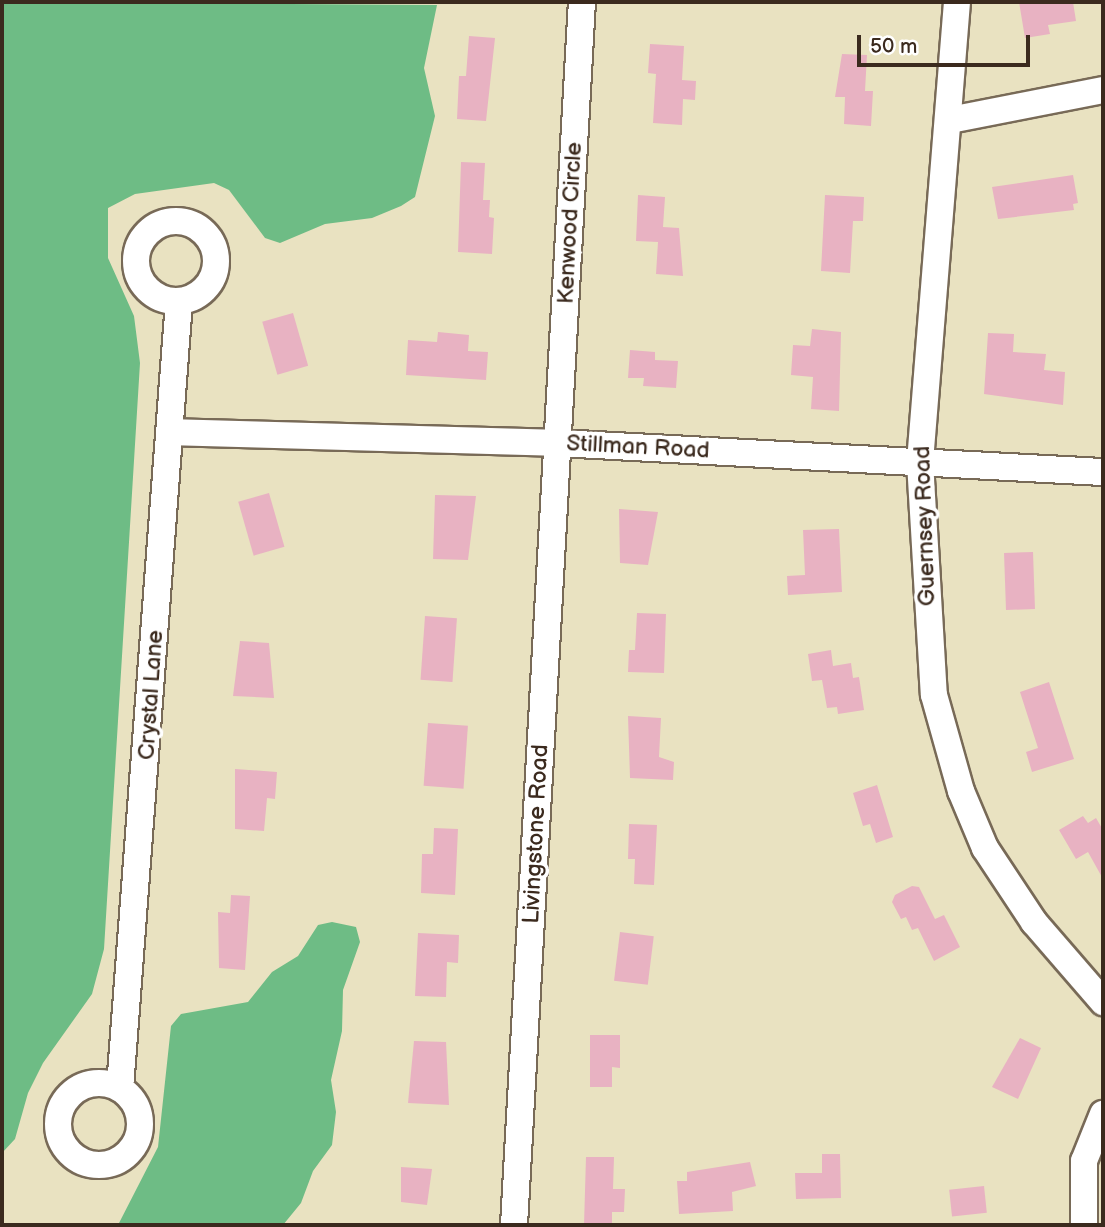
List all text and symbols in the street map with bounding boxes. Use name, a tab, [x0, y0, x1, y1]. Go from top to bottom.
scale bar	[860, 21, 1033, 65]
text: 50 m	[870, 34, 917, 59]
street label: Kenwood Circle	[552, 141, 588, 305]
street label: Stillman Road	[566, 429, 710, 465]
street label: Guernsey Road	[908, 445, 942, 607]
street label: Crystal Lane	[133, 629, 169, 761]
street label: Livingstone Road	[518, 744, 554, 924]

